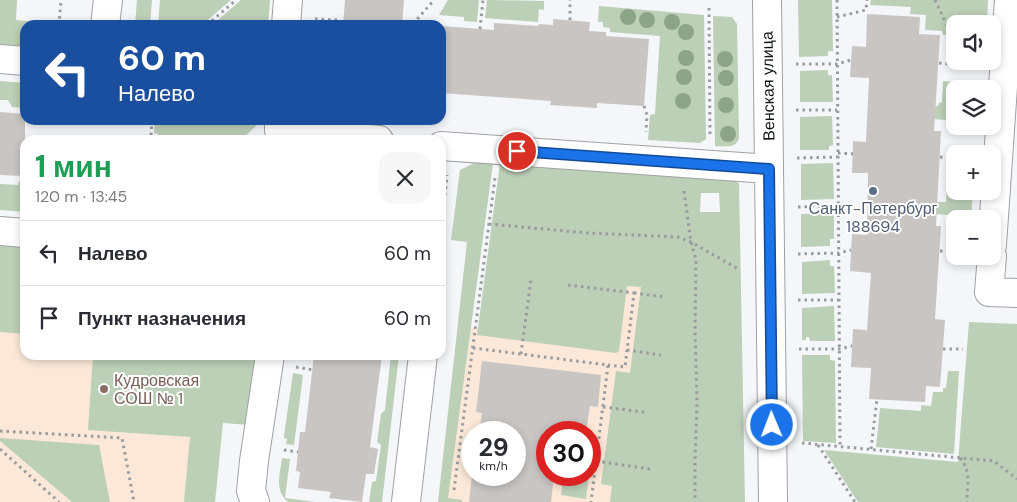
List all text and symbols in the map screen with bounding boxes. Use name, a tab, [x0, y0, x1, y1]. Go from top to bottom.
map controls	[946, 15, 1001, 265]
button: sound	[946, 15, 1001, 70]
street label: Венская улица	[757, 31, 779, 141]
text: 60 m	[118, 35, 206, 81]
icon: left	[35, 40, 100, 105]
text: Налево	[118, 79, 195, 108]
button: layers	[946, 80, 1001, 135]
pin	[496, 130, 538, 172]
icon: arrive	[503, 137, 531, 165]
button: +	[946, 145, 1001, 200]
text: 1 мин	[35, 147, 112, 186]
button: close	[379, 152, 431, 204]
marker: Санкт-Петербург 188694	[867, 185, 879, 197]
text: 120 m · 13:45	[35, 186, 127, 207]
place label: Санкт-Петербург 188694	[809, 198, 938, 237]
button: −	[946, 210, 1001, 265]
icon: left	[35, 239, 63, 267]
text: Налево	[78, 241, 148, 266]
text: 60 m	[384, 241, 431, 266]
icon: arrive	[35, 304, 63, 332]
text: Пункт назначения	[78, 306, 246, 331]
text: 60 m	[384, 306, 431, 331]
place label: Кудровская СОШ № 1	[114, 370, 199, 409]
marker: Кудровская СОШ № 1	[98, 383, 110, 395]
position arrow	[745, 398, 797, 450]
speed limit sign: 30	[536, 421, 601, 486]
text: 29	[478, 431, 509, 464]
text: km/h	[479, 458, 508, 474]

